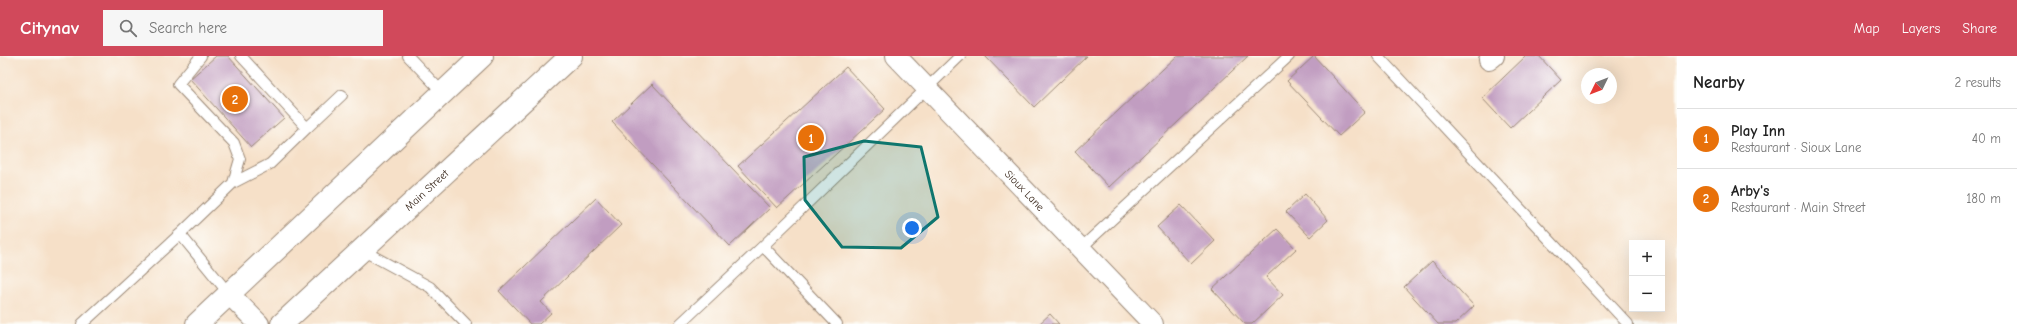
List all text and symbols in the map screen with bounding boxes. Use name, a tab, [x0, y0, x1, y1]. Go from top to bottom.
search box	[103, 10, 383, 46]
text: Citynav	[20, 17, 79, 39]
icon: search	[117, 17, 139, 39]
text: Search here	[149, 19, 227, 37]
text: Map	[1853, 20, 1880, 37]
text: Layers	[1902, 20, 1940, 37]
text: Share	[1962, 20, 1997, 37]
north arrow	[1581, 68, 1617, 104]
text: Nearby	[1693, 73, 1744, 92]
text: 2 results	[1954, 75, 2001, 90]
pin: 2	[222, 84, 248, 114]
text: Play Inn	[1731, 122, 1785, 140]
pin: 1	[798, 123, 824, 153]
text: 1	[1703, 131, 1709, 146]
text: 40 m	[1972, 131, 2001, 146]
text: Restaurant · Sioux Lane	[1731, 140, 1862, 155]
street label: Main Street	[402, 166, 452, 214]
street label: Sioux Lane	[1002, 167, 1047, 214]
text: Arby's	[1731, 182, 1769, 200]
text: 2	[1703, 191, 1709, 206]
text: 180 m	[1966, 191, 2001, 206]
text: Restaurant · Main Street	[1731, 200, 1865, 215]
your location	[902, 218, 922, 238]
map controls	[1629, 240, 1665, 312]
button: +	[1629, 240, 1665, 276]
button: −	[1629, 276, 1665, 312]

